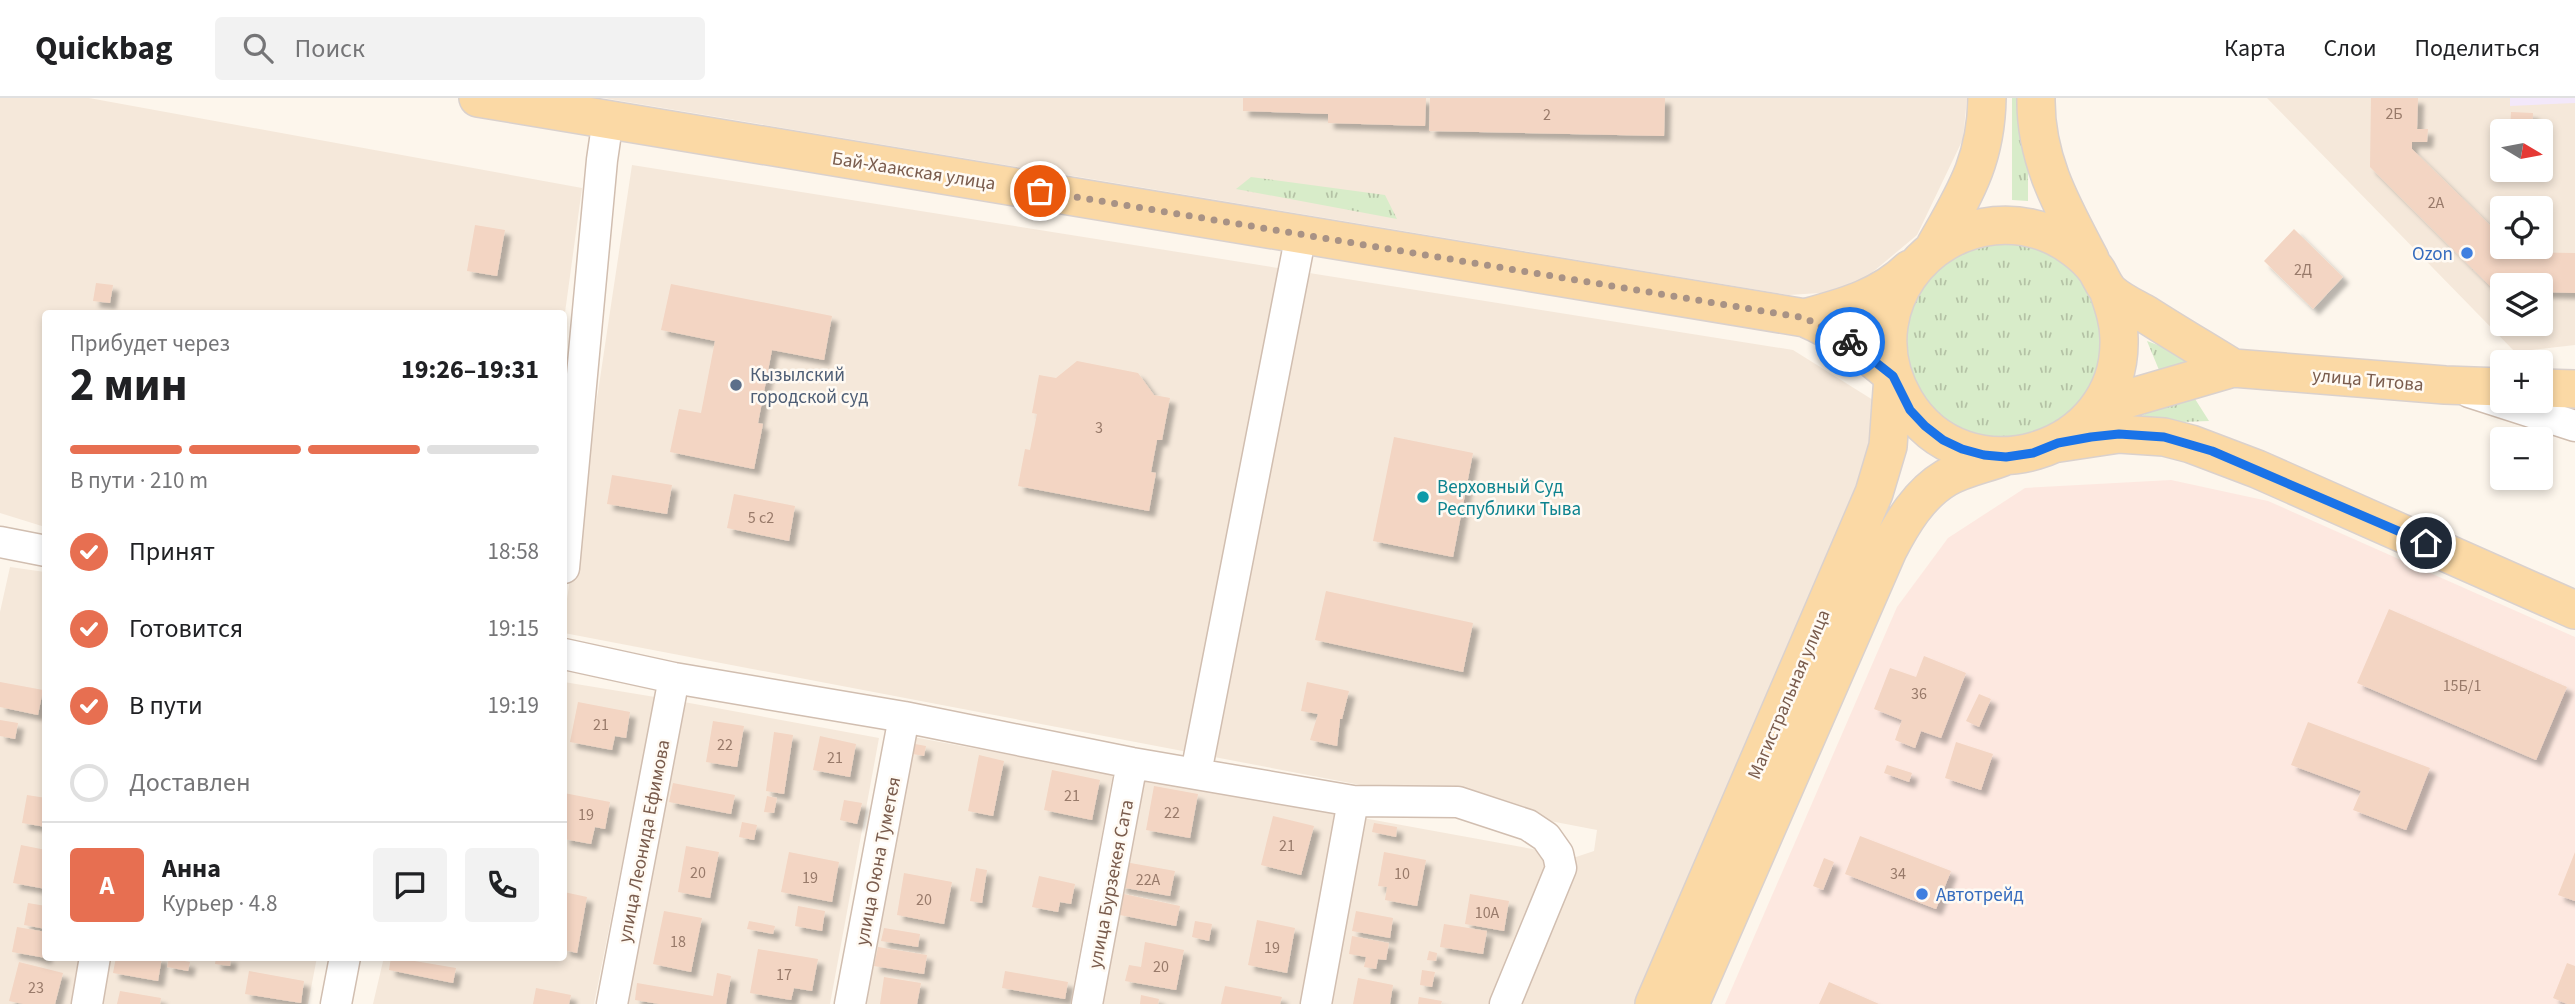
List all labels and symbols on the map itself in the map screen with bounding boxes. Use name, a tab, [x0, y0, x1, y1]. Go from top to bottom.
house number: 2Б	[2385, 103, 2403, 125]
house number: 2	[1543, 104, 1551, 126]
north arrow	[2490, 119, 2553, 182]
street label: Бай-Хаакская улица	[830, 145, 998, 198]
pin	[1010, 161, 1070, 221]
house number: 2А	[2428, 192, 2445, 214]
place label: Ozon	[2412, 241, 2453, 268]
marker: Ozon	[2459, 245, 2475, 261]
house number: 2Д	[2294, 259, 2312, 281]
courier	[1815, 307, 1885, 377]
place label: Кызылский городской суд	[750, 362, 868, 411]
street label: улица Титова	[2311, 362, 2425, 399]
marker: Кызылский городской суд	[728, 377, 744, 393]
house number: 3	[1095, 417, 1103, 439]
place label: Верховный Суд Республики Тыва	[1437, 474, 1581, 523]
marker: Верховный Суд Республики Тыва	[1415, 489, 1431, 505]
house number: 5 с2	[748, 507, 774, 529]
pin	[2396, 513, 2456, 573]
street label: Магистральная улица	[1741, 606, 1837, 784]
house number: 15Б/1	[2443, 675, 2481, 697]
house number: 36	[1911, 683, 1927, 705]
house number: 21	[593, 714, 609, 736]
house number: 22	[717, 734, 733, 756]
street label: улица Леонида Ефимова	[612, 737, 677, 945]
house number: 21	[827, 747, 843, 769]
street label: улица Оюна Туметея	[849, 774, 908, 948]
house number: 21	[1064, 785, 1080, 807]
street label: улица Бурзекея Сата	[1082, 797, 1141, 971]
house number: 22	[1164, 802, 1180, 824]
house number: 19	[578, 804, 594, 826]
house number: 21	[1279, 835, 1295, 857]
house number: 20	[690, 862, 706, 884]
house number: 10	[1394, 863, 1410, 885]
house number: 34	[1890, 863, 1906, 885]
house number: 19	[802, 867, 818, 889]
house number: 22А	[1136, 869, 1161, 891]
place label: Автотрейд	[1936, 882, 2024, 909]
marker: Автотрейд	[1914, 886, 1930, 902]
house number: 20	[916, 889, 932, 911]
house number: 10А	[1475, 902, 1500, 924]
house number: 18	[670, 931, 686, 953]
house number: 19	[1264, 937, 1280, 959]
house number: 20	[1153, 956, 1169, 978]
house number: 17	[776, 964, 792, 986]
house number: 23	[28, 977, 44, 999]

